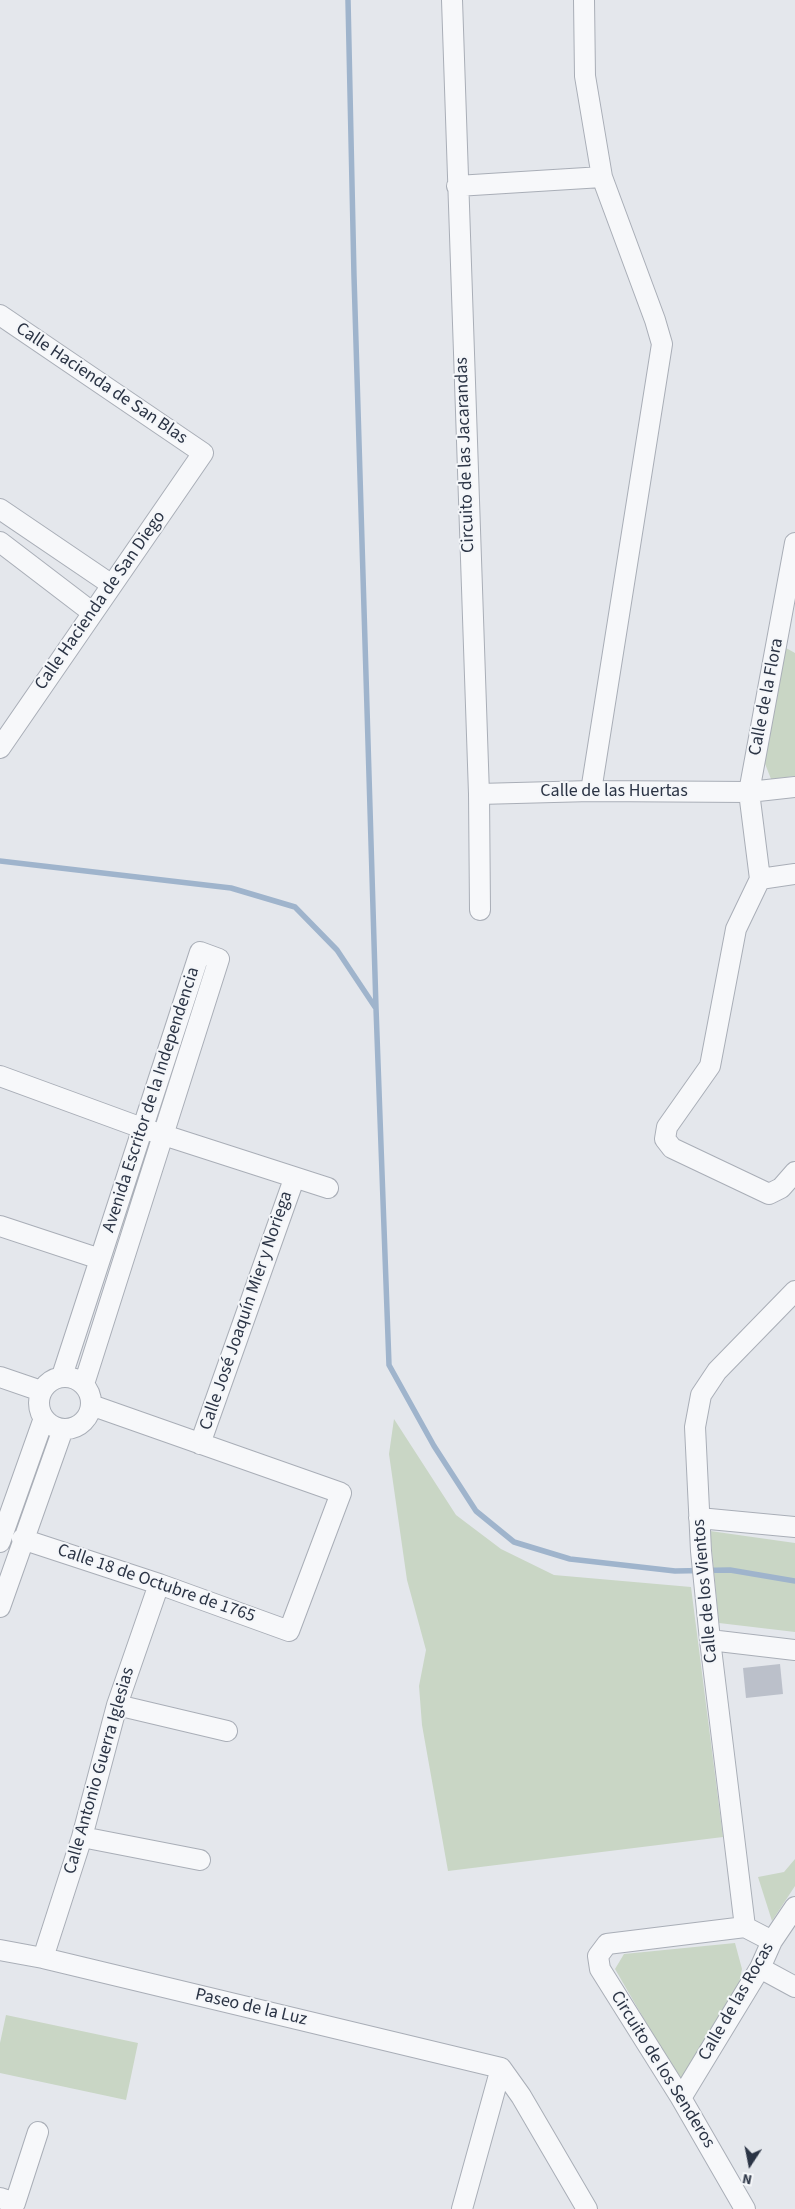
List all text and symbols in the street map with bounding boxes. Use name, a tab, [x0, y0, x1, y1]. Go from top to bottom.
street label: Calle Hacienda de San Blas	[11, 318, 191, 450]
street label: Circuito de las Jacarandas	[452, 357, 480, 553]
street label: Calle Hacienda de San Diego	[31, 507, 171, 695]
street label: Calle de la Flora	[745, 637, 789, 757]
street label: Calle de las Huertas	[540, 781, 688, 803]
street label: Avenida Escritor de la Independencia	[99, 965, 205, 1235]
street label: Calle José Joaquín Mier y Noriega	[196, 1189, 298, 1433]
street label: Calle de los Vientos	[689, 1518, 723, 1664]
street label: Calle 18 de Octubre de 1765	[54, 1540, 258, 1628]
street label: Calle Antonio Guerra Iglesias	[60, 1665, 140, 1877]
street label: Calle de las Rocas	[694, 1939, 780, 2065]
street label: Paseo de la Luz	[193, 1985, 309, 2031]
street label: Circuito de los Senderos	[605, 1988, 719, 2152]
north arrow	[725, 2139, 775, 2189]
text: N	[741, 2168, 754, 2189]

